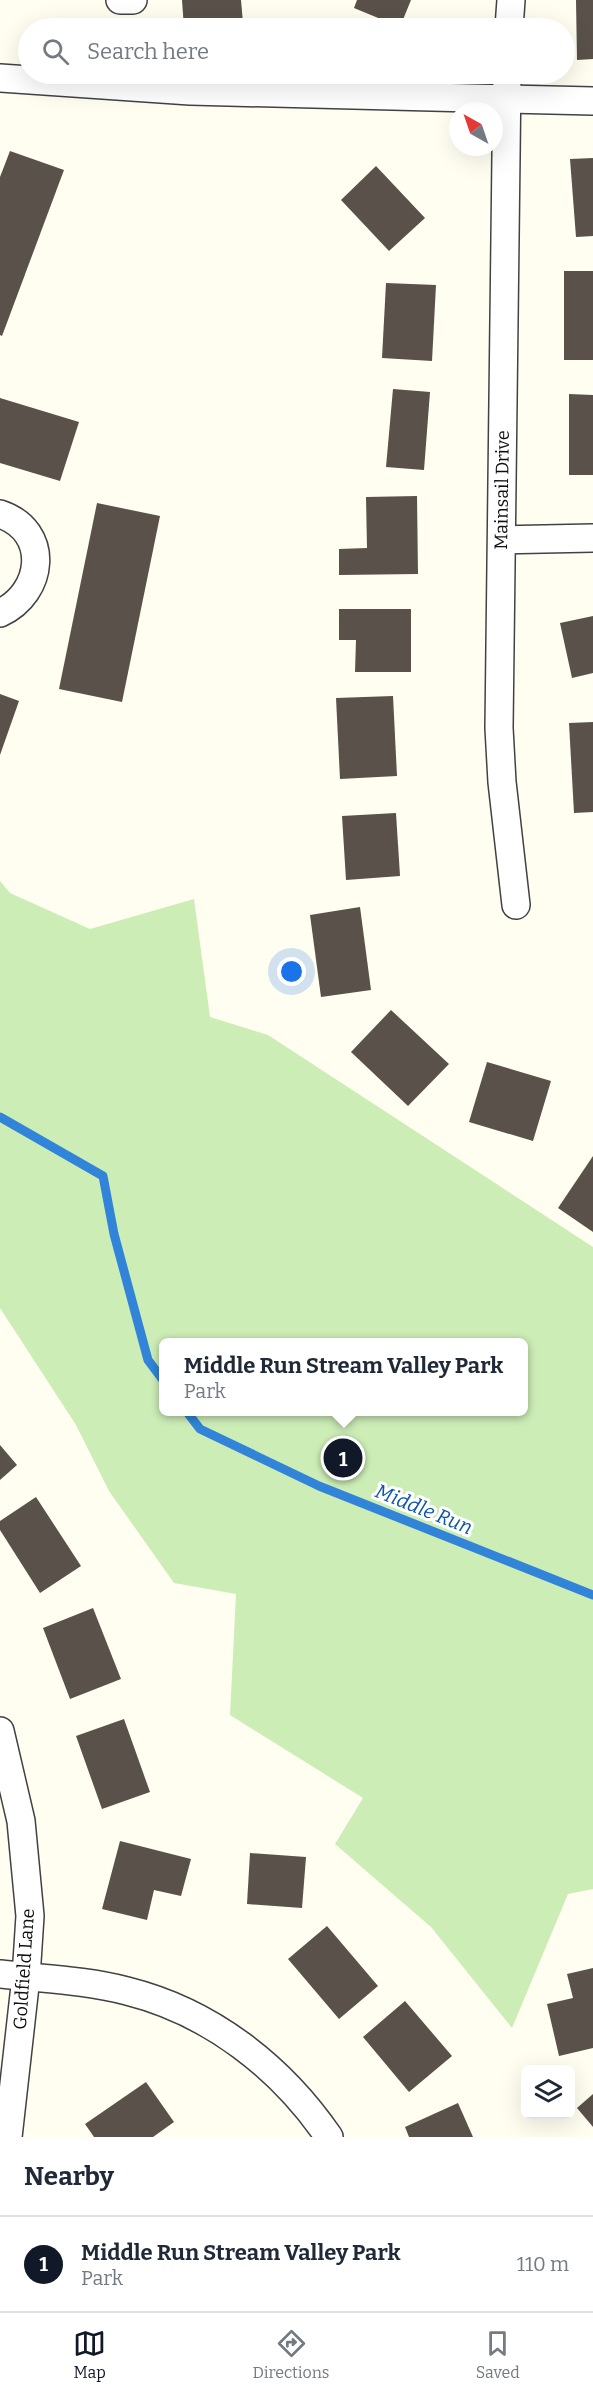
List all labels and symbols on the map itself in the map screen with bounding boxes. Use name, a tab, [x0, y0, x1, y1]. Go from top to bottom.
north arrow	[449, 102, 503, 156]
street label: Mainsail Drive	[490, 430, 514, 550]
your location	[277, 957, 306, 986]
pin: 1	[324, 1436, 362, 1480]
water label: Middle Run	[372, 1479, 476, 1539]
street label: Goldfield Lane	[9, 1908, 39, 2030]

